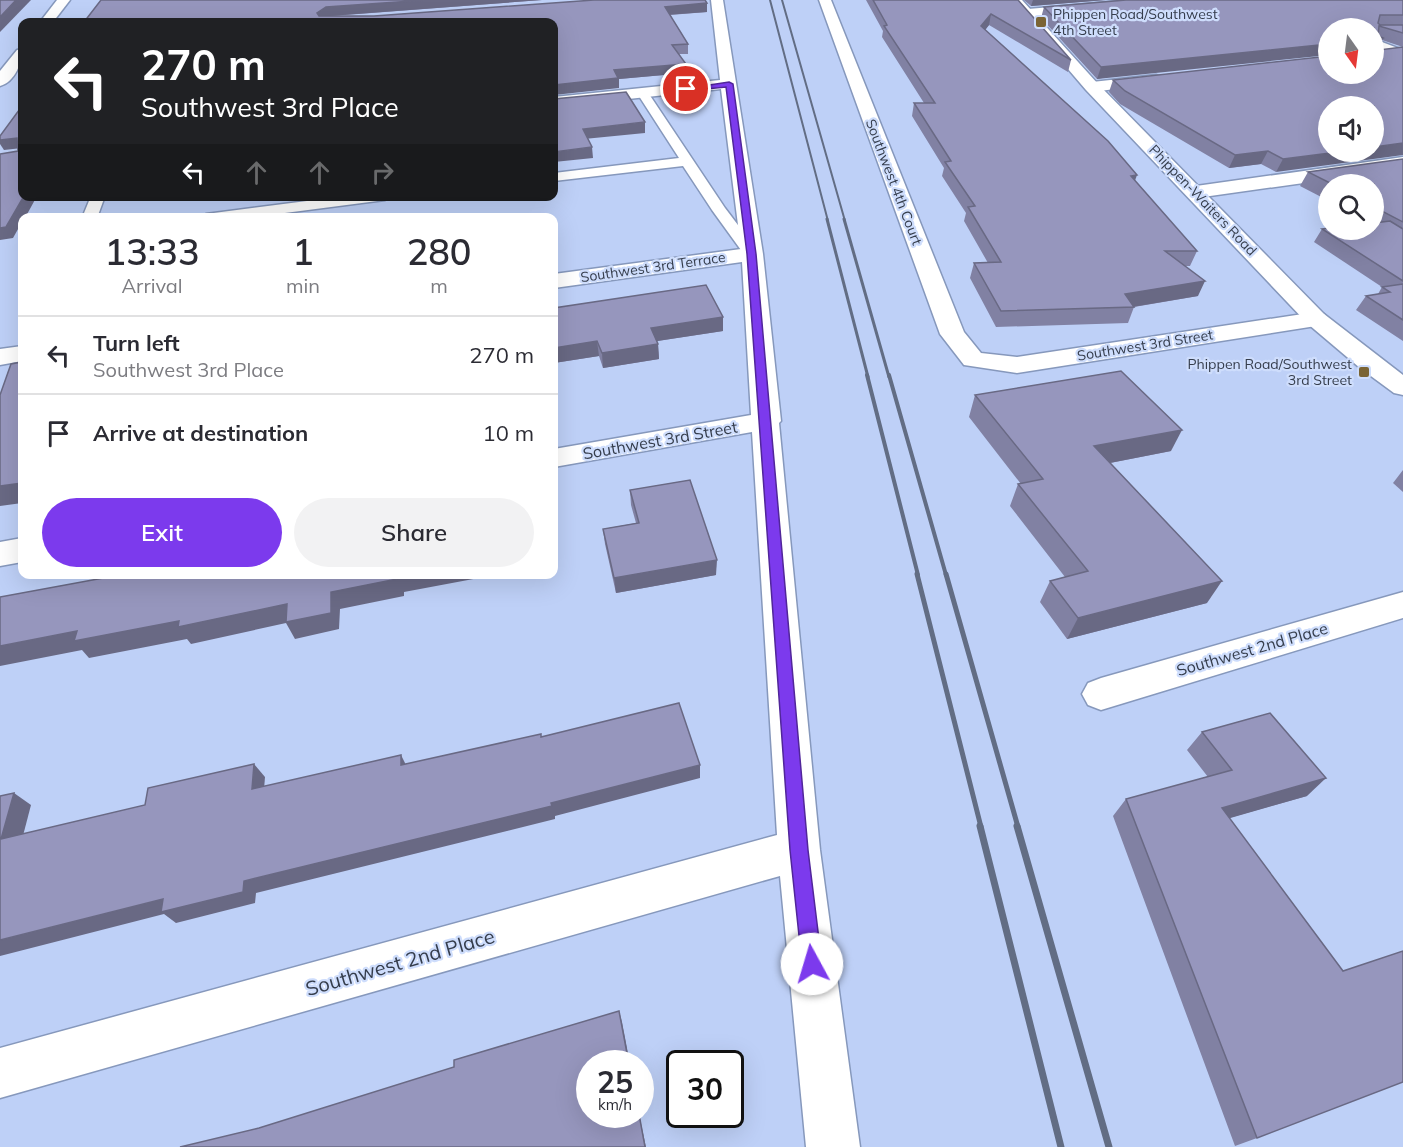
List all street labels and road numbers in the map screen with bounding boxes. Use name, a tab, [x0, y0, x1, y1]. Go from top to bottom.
street label: Southwest 4th Court	[862, 116, 926, 248]
street label: Phippen-Waiters Road	[1145, 141, 1261, 259]
street label: Southwest 3rd Terrace	[579, 248, 727, 286]
street label: Southwest 3rd Street	[1076, 325, 1214, 365]
street label: Southwest 3rd Street	[581, 416, 739, 463]
street label: Southwest 2nd Place	[1174, 618, 1330, 680]
street label: Southwest 2nd Place	[303, 923, 497, 1001]

